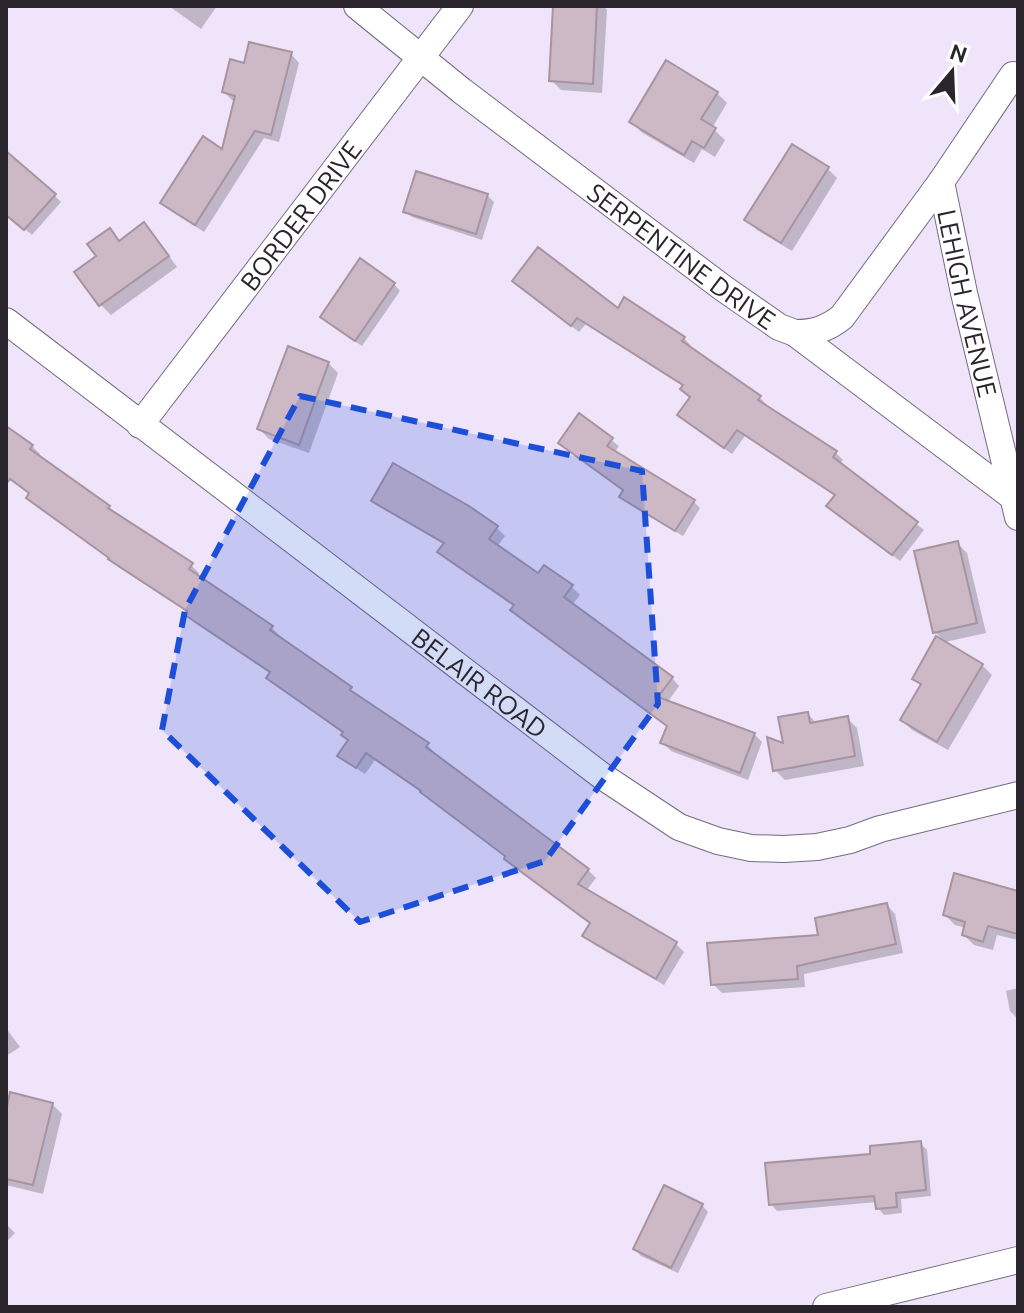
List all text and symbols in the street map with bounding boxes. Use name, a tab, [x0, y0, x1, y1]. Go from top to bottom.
north arrow	[912, 32, 992, 112]
text: N	[947, 38, 971, 67]
street label: BORDER DRIVE	[234, 135, 367, 296]
street label: SERPENTINE DRIVE	[583, 177, 781, 335]
street label: LEHIGH AVENUE	[933, 207, 1003, 400]
street label: BELAIR ROAD	[406, 622, 553, 743]

